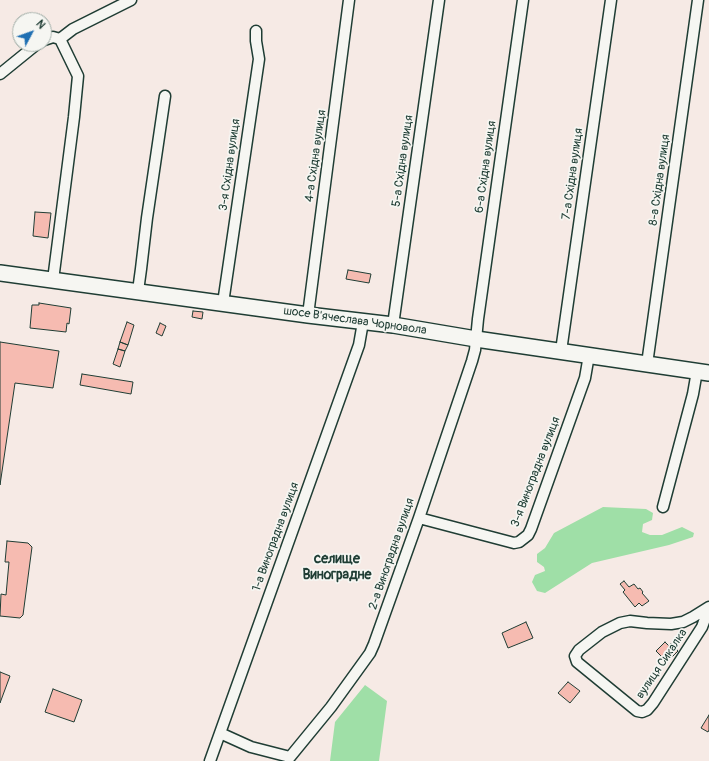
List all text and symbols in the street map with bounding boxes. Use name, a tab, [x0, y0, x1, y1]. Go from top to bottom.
north arrow	[12, 12, 52, 52]
text: N	[33, 17, 48, 32]
street label: 4-а Східна вулиця	[302, 109, 330, 203]
street label: 5-а Східна вулиця	[389, 114, 417, 208]
street label: 3-я Східна вулиця	[216, 118, 244, 212]
street label: 6-а Східна вулиця	[472, 120, 500, 214]
street label: 7-а Східна вулиця	[559, 127, 587, 221]
street label: 8-а Східна вулиця	[646, 133, 674, 227]
street label: шосе В'ячеслава Чорновола	[283, 304, 427, 338]
street label: 3-я Виноградна вулиця	[508, 415, 564, 529]
street label: 1-а Виноградна вулиця	[250, 480, 302, 594]
street label: 2-а Виноградна вулиця	[366, 496, 418, 612]
district label: селище Виноградне	[303, 551, 371, 584]
street label: вулиця Сикалка	[633, 626, 691, 702]

